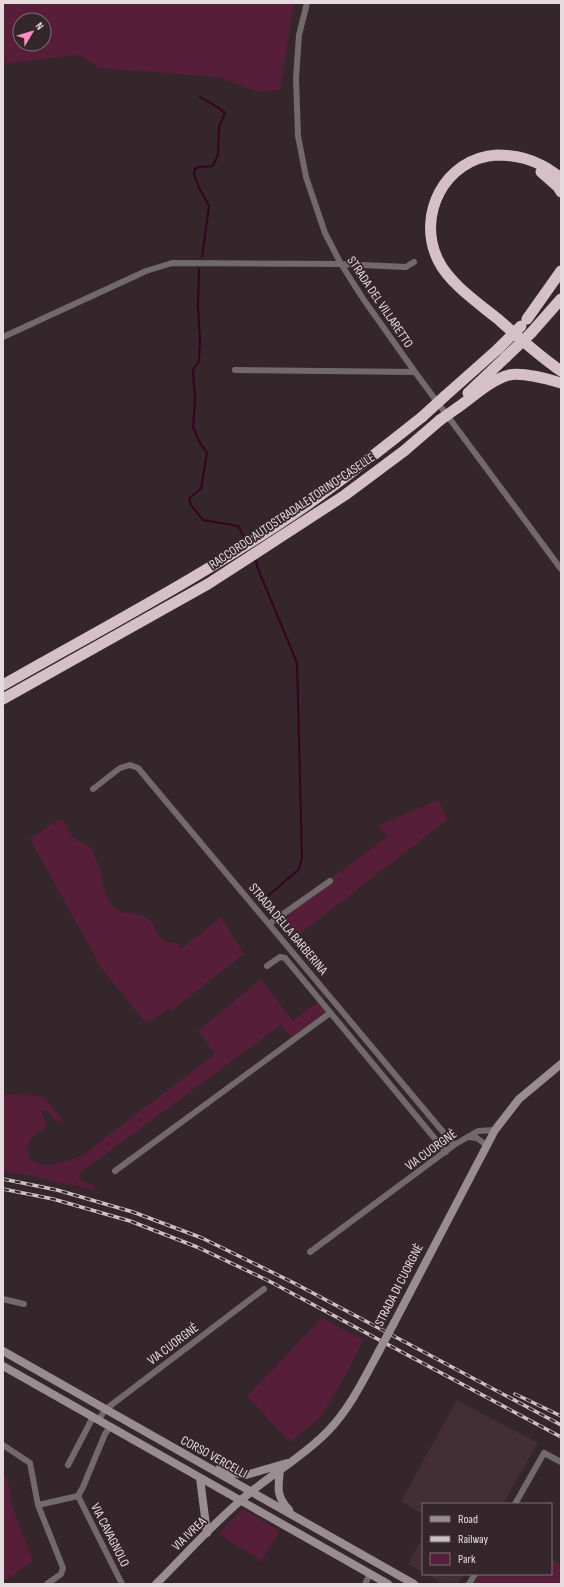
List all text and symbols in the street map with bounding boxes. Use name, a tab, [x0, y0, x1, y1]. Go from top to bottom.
north arrow	[12, 12, 52, 52]
text: N	[33, 20, 46, 33]
street label: STRADA DEL VILLARETTO	[344, 253, 416, 351]
street label: RACCORDO AUTOSTRADALE TORINO-CASELLE	[206, 449, 378, 573]
street label: STRADA DELLA BARBERINA	[245, 880, 331, 978]
street label: VIA CUORGNÈ	[402, 1126, 460, 1174]
street label: STRADA DI CUORGNÈ	[371, 1241, 427, 1329]
street label: VIA CUORGNÈ	[144, 1320, 202, 1368]
street label: CORSO VERCELLI	[178, 1432, 250, 1482]
street label: VIA CAVAGNOLO	[87, 1501, 133, 1569]
legend	[422, 1503, 552, 1575]
text: Road	[458, 1512, 478, 1527]
street label: VIA IVREA	[169, 1514, 210, 1554]
text: Railway	[458, 1532, 489, 1547]
text: Park	[458, 1552, 476, 1567]

